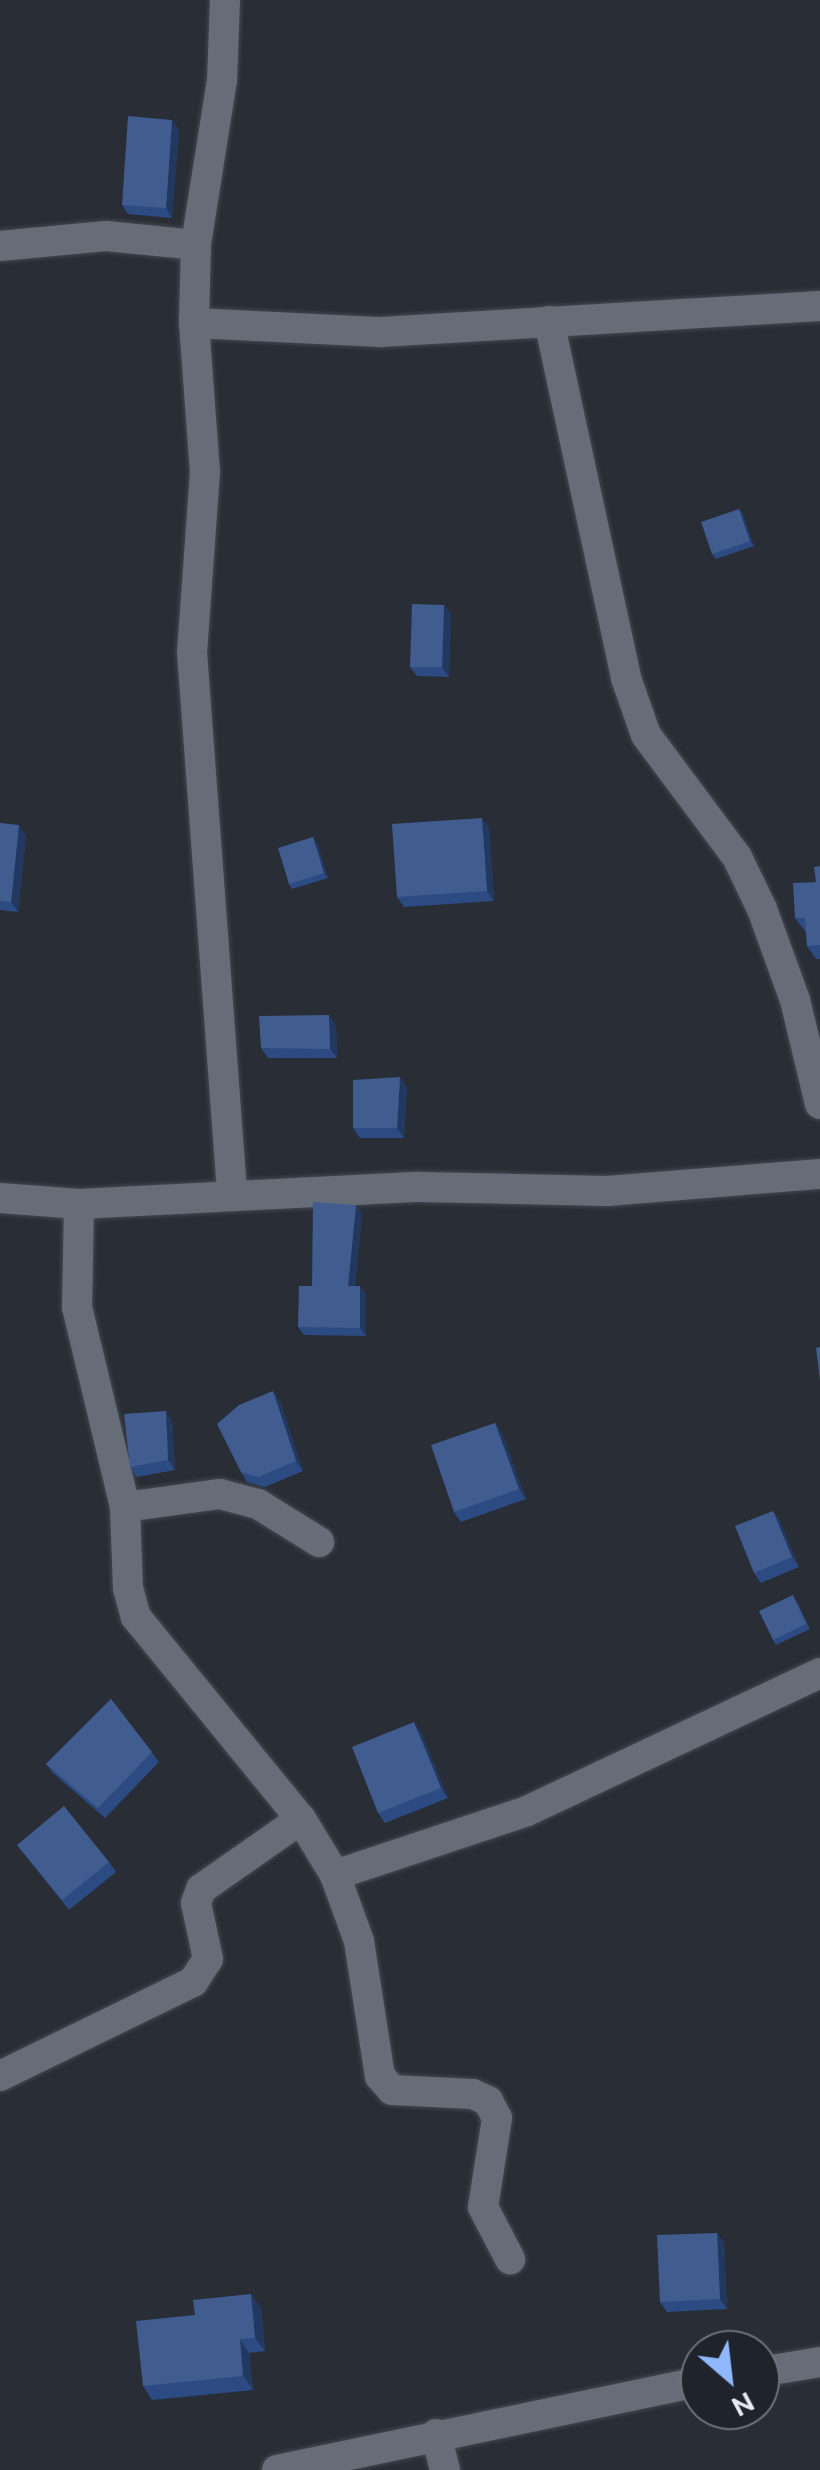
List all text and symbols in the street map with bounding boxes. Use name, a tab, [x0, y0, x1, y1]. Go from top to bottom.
north arrow	[680, 2330, 780, 2430]
text: N	[727, 2387, 760, 2424]

